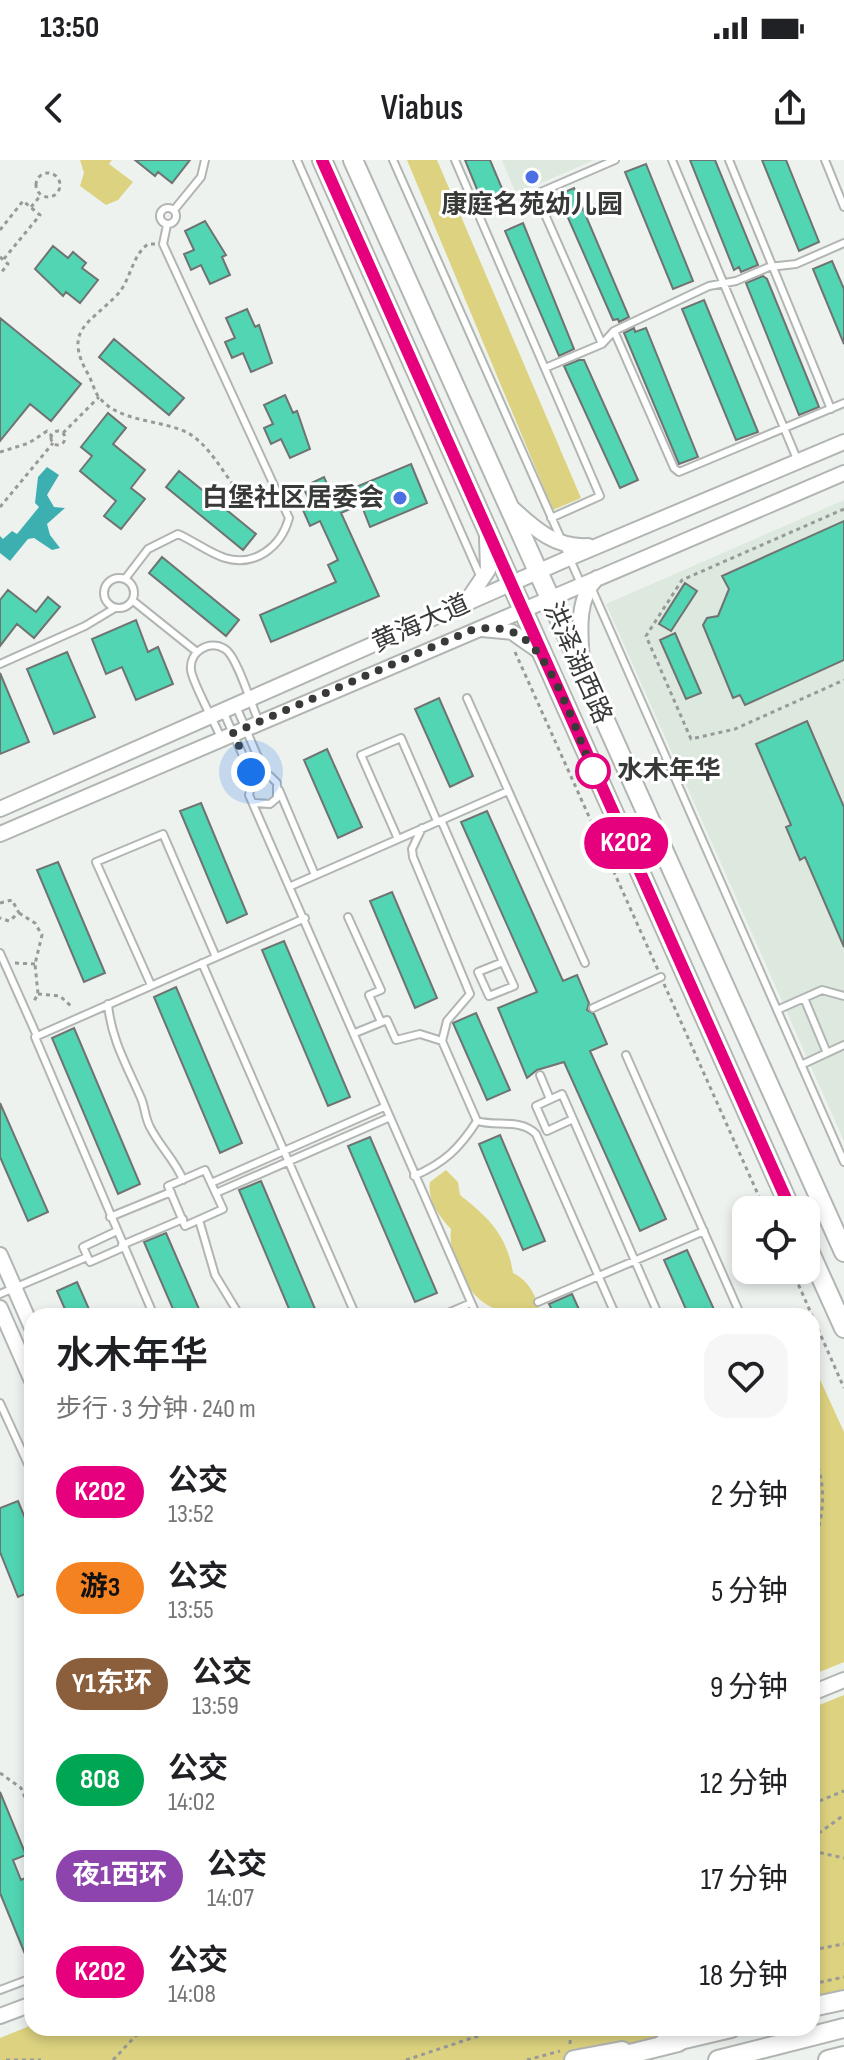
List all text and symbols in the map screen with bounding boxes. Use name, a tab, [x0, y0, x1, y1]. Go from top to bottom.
text: 13:50	[40, 10, 99, 46]
icon: back	[32, 86, 76, 130]
icon: share	[768, 86, 812, 130]
text: Viabus	[381, 87, 463, 130]
marker: 康庭名苑幼儿园	[523, 168, 541, 186]
place label: 康庭名苑幼儿园	[441, 190, 623, 221]
place label: 白堡社区居委会	[202, 483, 384, 514]
marker: 白堡社区居委会	[391, 489, 409, 507]
street label: 黄海大道	[367, 589, 475, 659]
street label: 洪泽湖西路	[536, 597, 618, 729]
your location	[231, 752, 271, 792]
marker: 水木年华	[576, 754, 610, 788]
place label: 水木年华	[617, 756, 721, 787]
line badge: K202	[570, 817, 682, 869]
text: K202	[600, 826, 652, 859]
map controls	[732, 1196, 820, 1284]
button: locate	[732, 1196, 820, 1284]
text: 水木年华	[56, 1334, 208, 1379]
button: heart	[704, 1334, 788, 1418]
text: 步行 · 3 分钟 · 240 m	[56, 1394, 256, 1425]
text: 公交	[168, 1463, 228, 1499]
text: K202	[74, 1475, 126, 1508]
text: 2 分钟	[711, 1478, 788, 1514]
text: 13:52	[168, 1499, 214, 1530]
text: 公交	[168, 1559, 228, 1595]
text: 游3	[80, 1571, 120, 1604]
text: 5 分钟	[711, 1574, 788, 1610]
text: 13:55	[168, 1595, 214, 1626]
text: 公交	[192, 1655, 252, 1691]
text: Y1东环	[72, 1667, 152, 1700]
text: 9 分钟	[710, 1670, 788, 1706]
text: 13:59	[192, 1691, 239, 1722]
text: 公交	[168, 1751, 228, 1787]
text: 808	[80, 1763, 120, 1796]
text: 12 分钟	[700, 1766, 788, 1802]
text: 14:02	[168, 1787, 215, 1818]
text: 公交	[207, 1847, 267, 1883]
text: 夜1西环	[72, 1859, 167, 1892]
text: 17 分钟	[701, 1862, 788, 1898]
text: 14:07	[207, 1883, 254, 1914]
text: 公交	[168, 1943, 228, 1979]
text: K202	[74, 1955, 126, 1988]
text: 18 分钟	[700, 1958, 788, 1994]
text: 14:08	[168, 1979, 216, 2010]

